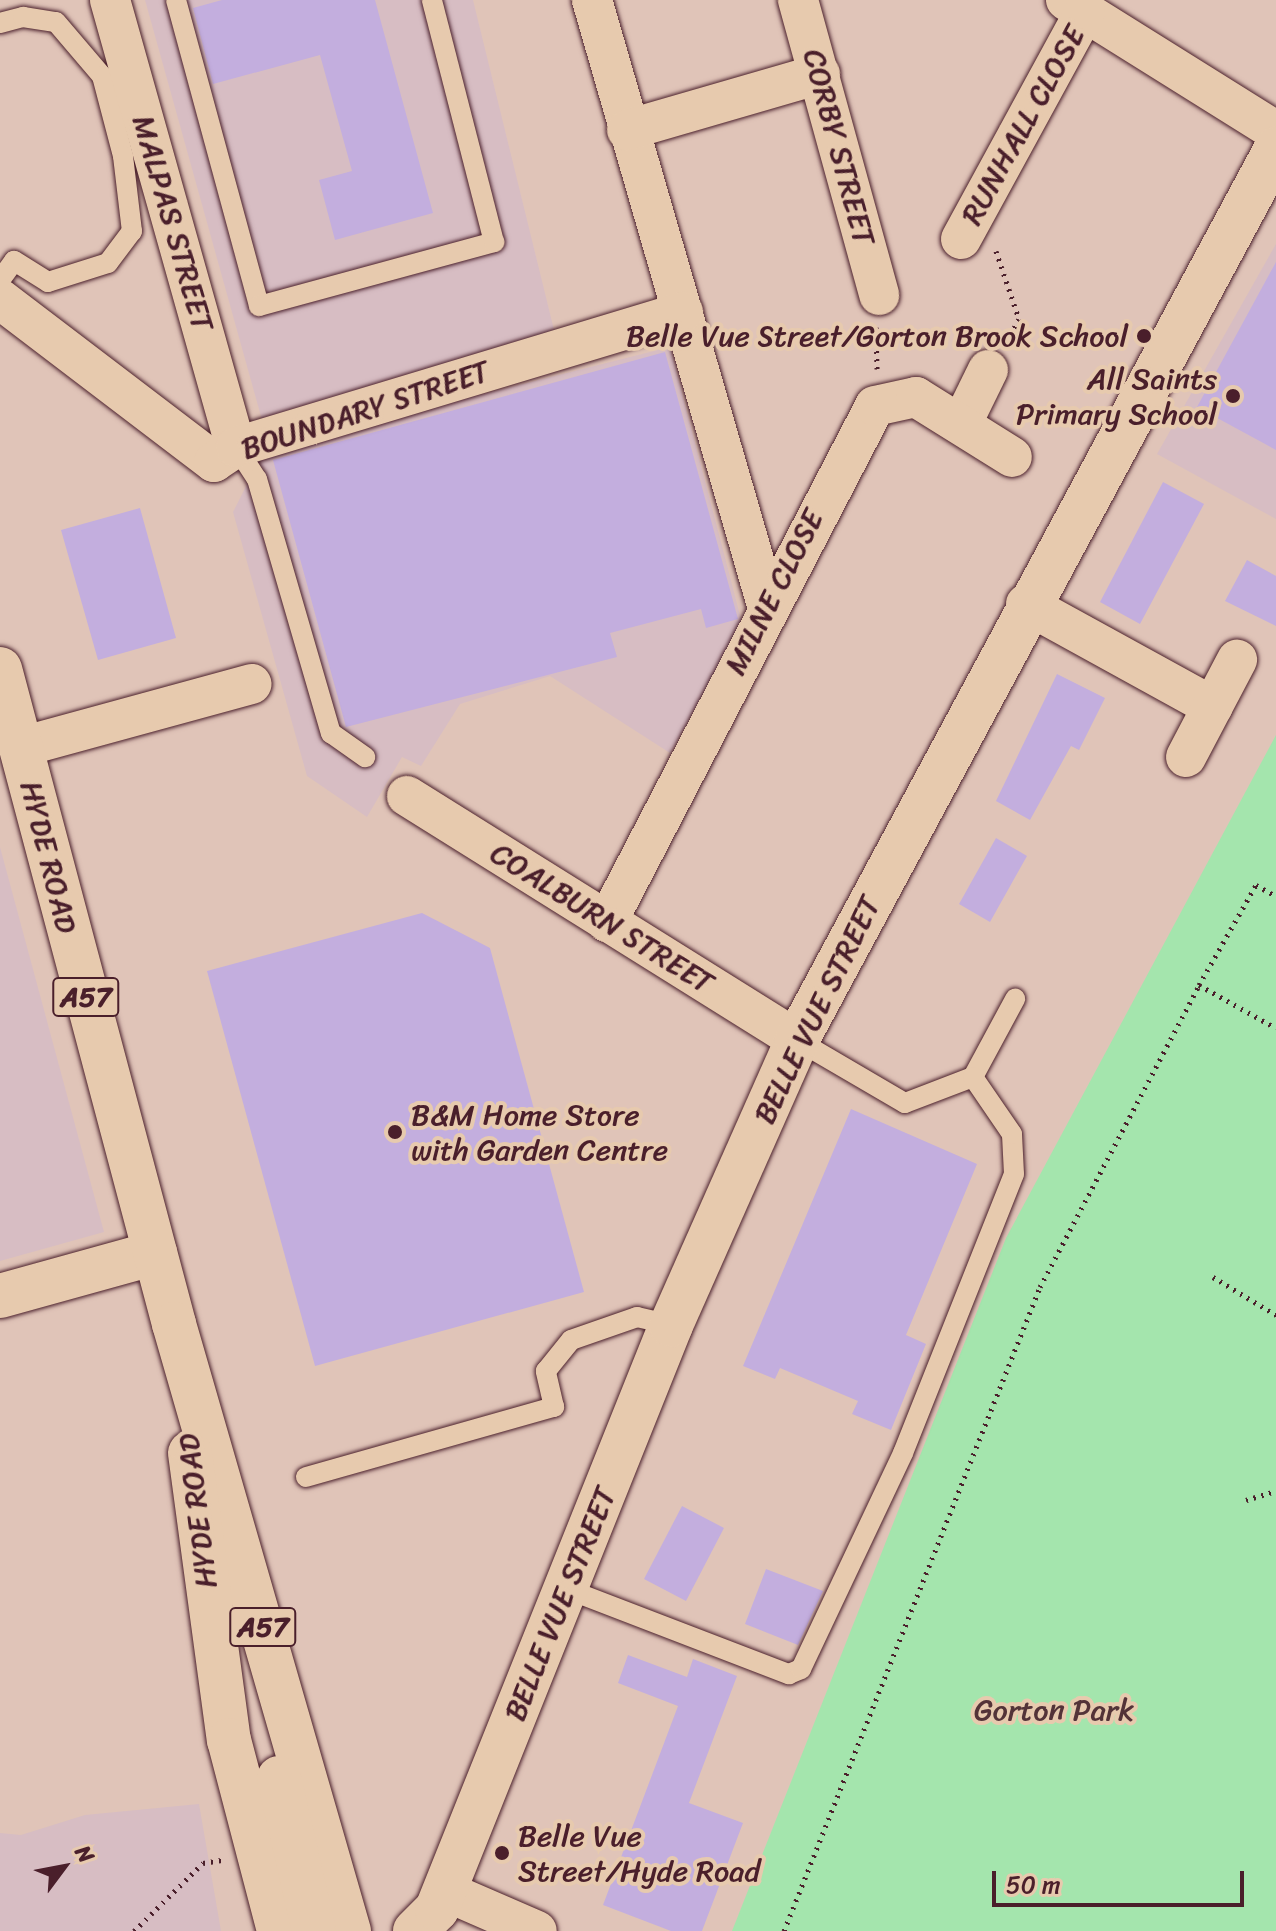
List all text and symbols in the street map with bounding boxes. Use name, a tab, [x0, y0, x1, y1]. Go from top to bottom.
street label: RUNHALL CLOSE	[954, 20, 1092, 230]
street label: CORBY STREET	[795, 44, 883, 250]
street label: MALPAS STREET	[125, 110, 221, 336]
place label: Belle Vue Street/Gorton Brook School	[623, 318, 1128, 354]
marker: Belle Vue Street/Gorton Brook School	[1135, 327, 1153, 345]
street label: BOUNDARY STREET	[235, 352, 495, 468]
place label: All Saints Primary School	[1016, 361, 1217, 432]
marker: All Saints Primary School	[1224, 387, 1242, 405]
street label: MILNE CLOSE	[717, 503, 831, 681]
street label: HYDE ROAD	[13, 777, 85, 937]
street label: COALBURN STREET	[482, 834, 722, 1002]
street label: BELLE VUE STREET	[746, 889, 888, 1131]
road number: A57	[52, 973, 120, 1021]
place label: B&M Home Store with Garden Centre	[411, 1097, 669, 1168]
marker: B&M Home Store with Garden Centre	[386, 1123, 404, 1141]
street label: HYDE ROAD	[170, 1432, 224, 1590]
street label: BELLE VUE STREET	[496, 1481, 624, 1727]
road number: A57	[229, 1603, 297, 1651]
park label: Gorton Park	[974, 1692, 1134, 1728]
place label: Belle Vue Street/Hyde Road	[518, 1818, 760, 1888]
north arrow	[24, 1827, 104, 1907]
text: N	[64, 1837, 105, 1871]
marker: Belle Vue Street/Hyde Road	[493, 1844, 511, 1862]
scale bar	[996, 1855, 1248, 1905]
text: 50 m	[1006, 1864, 1061, 1906]

